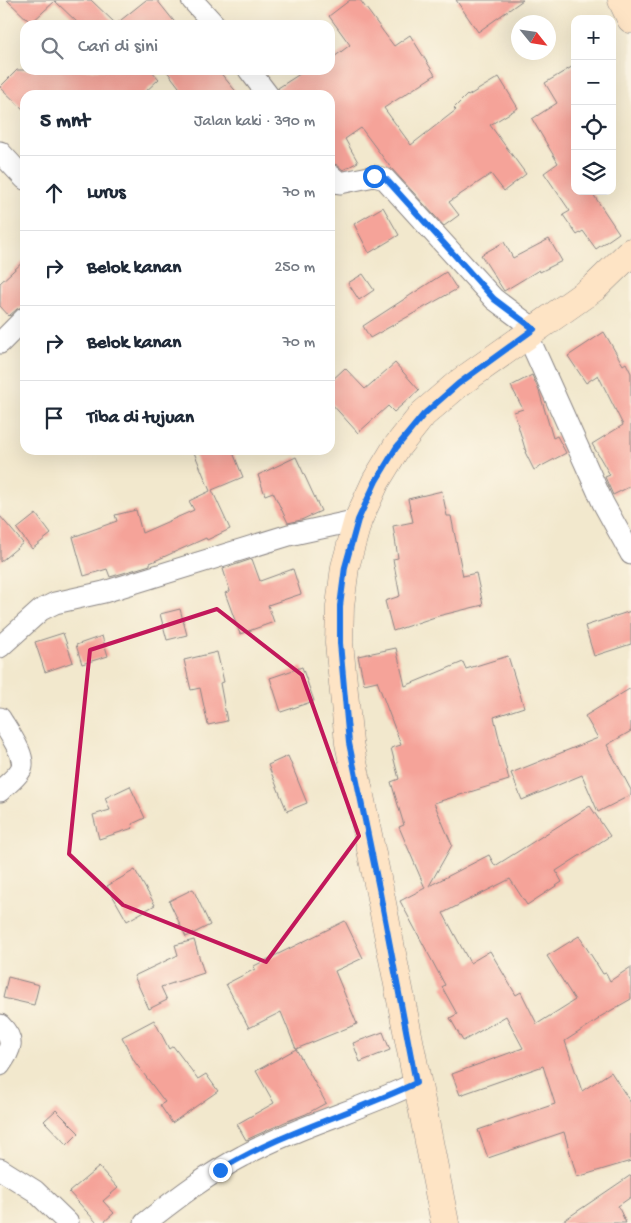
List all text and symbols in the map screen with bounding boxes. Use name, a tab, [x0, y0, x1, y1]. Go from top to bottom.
north arrow	[511, 15, 556, 60]
map controls	[571, 15, 616, 195]
button: +	[571, 15, 616, 60]
search box	[20, 20, 335, 75]
icon: search	[38, 34, 66, 62]
text: Cari di sini	[78, 36, 158, 59]
button: −	[571, 60, 616, 105]
button: locate	[571, 105, 616, 150]
text: 5 mnt	[40, 110, 89, 135]
text: Jalan kaki · 390 m	[194, 113, 315, 132]
button: layers	[571, 150, 616, 195]
route start	[363, 165, 386, 188]
icon: ahead	[40, 179, 68, 207]
text: Lurus	[87, 182, 126, 205]
text: 70 m	[282, 184, 315, 203]
icon: right	[40, 254, 68, 282]
text: Belok kanan	[87, 257, 181, 280]
text: 250 m	[275, 259, 315, 278]
icon: right	[40, 329, 68, 357]
text: Belok kanan	[87, 332, 181, 355]
text: 70 m	[282, 334, 315, 353]
icon: arrive	[40, 404, 68, 432]
text: Tiba di tujuan	[87, 407, 194, 430]
route end	[209, 1159, 232, 1182]

